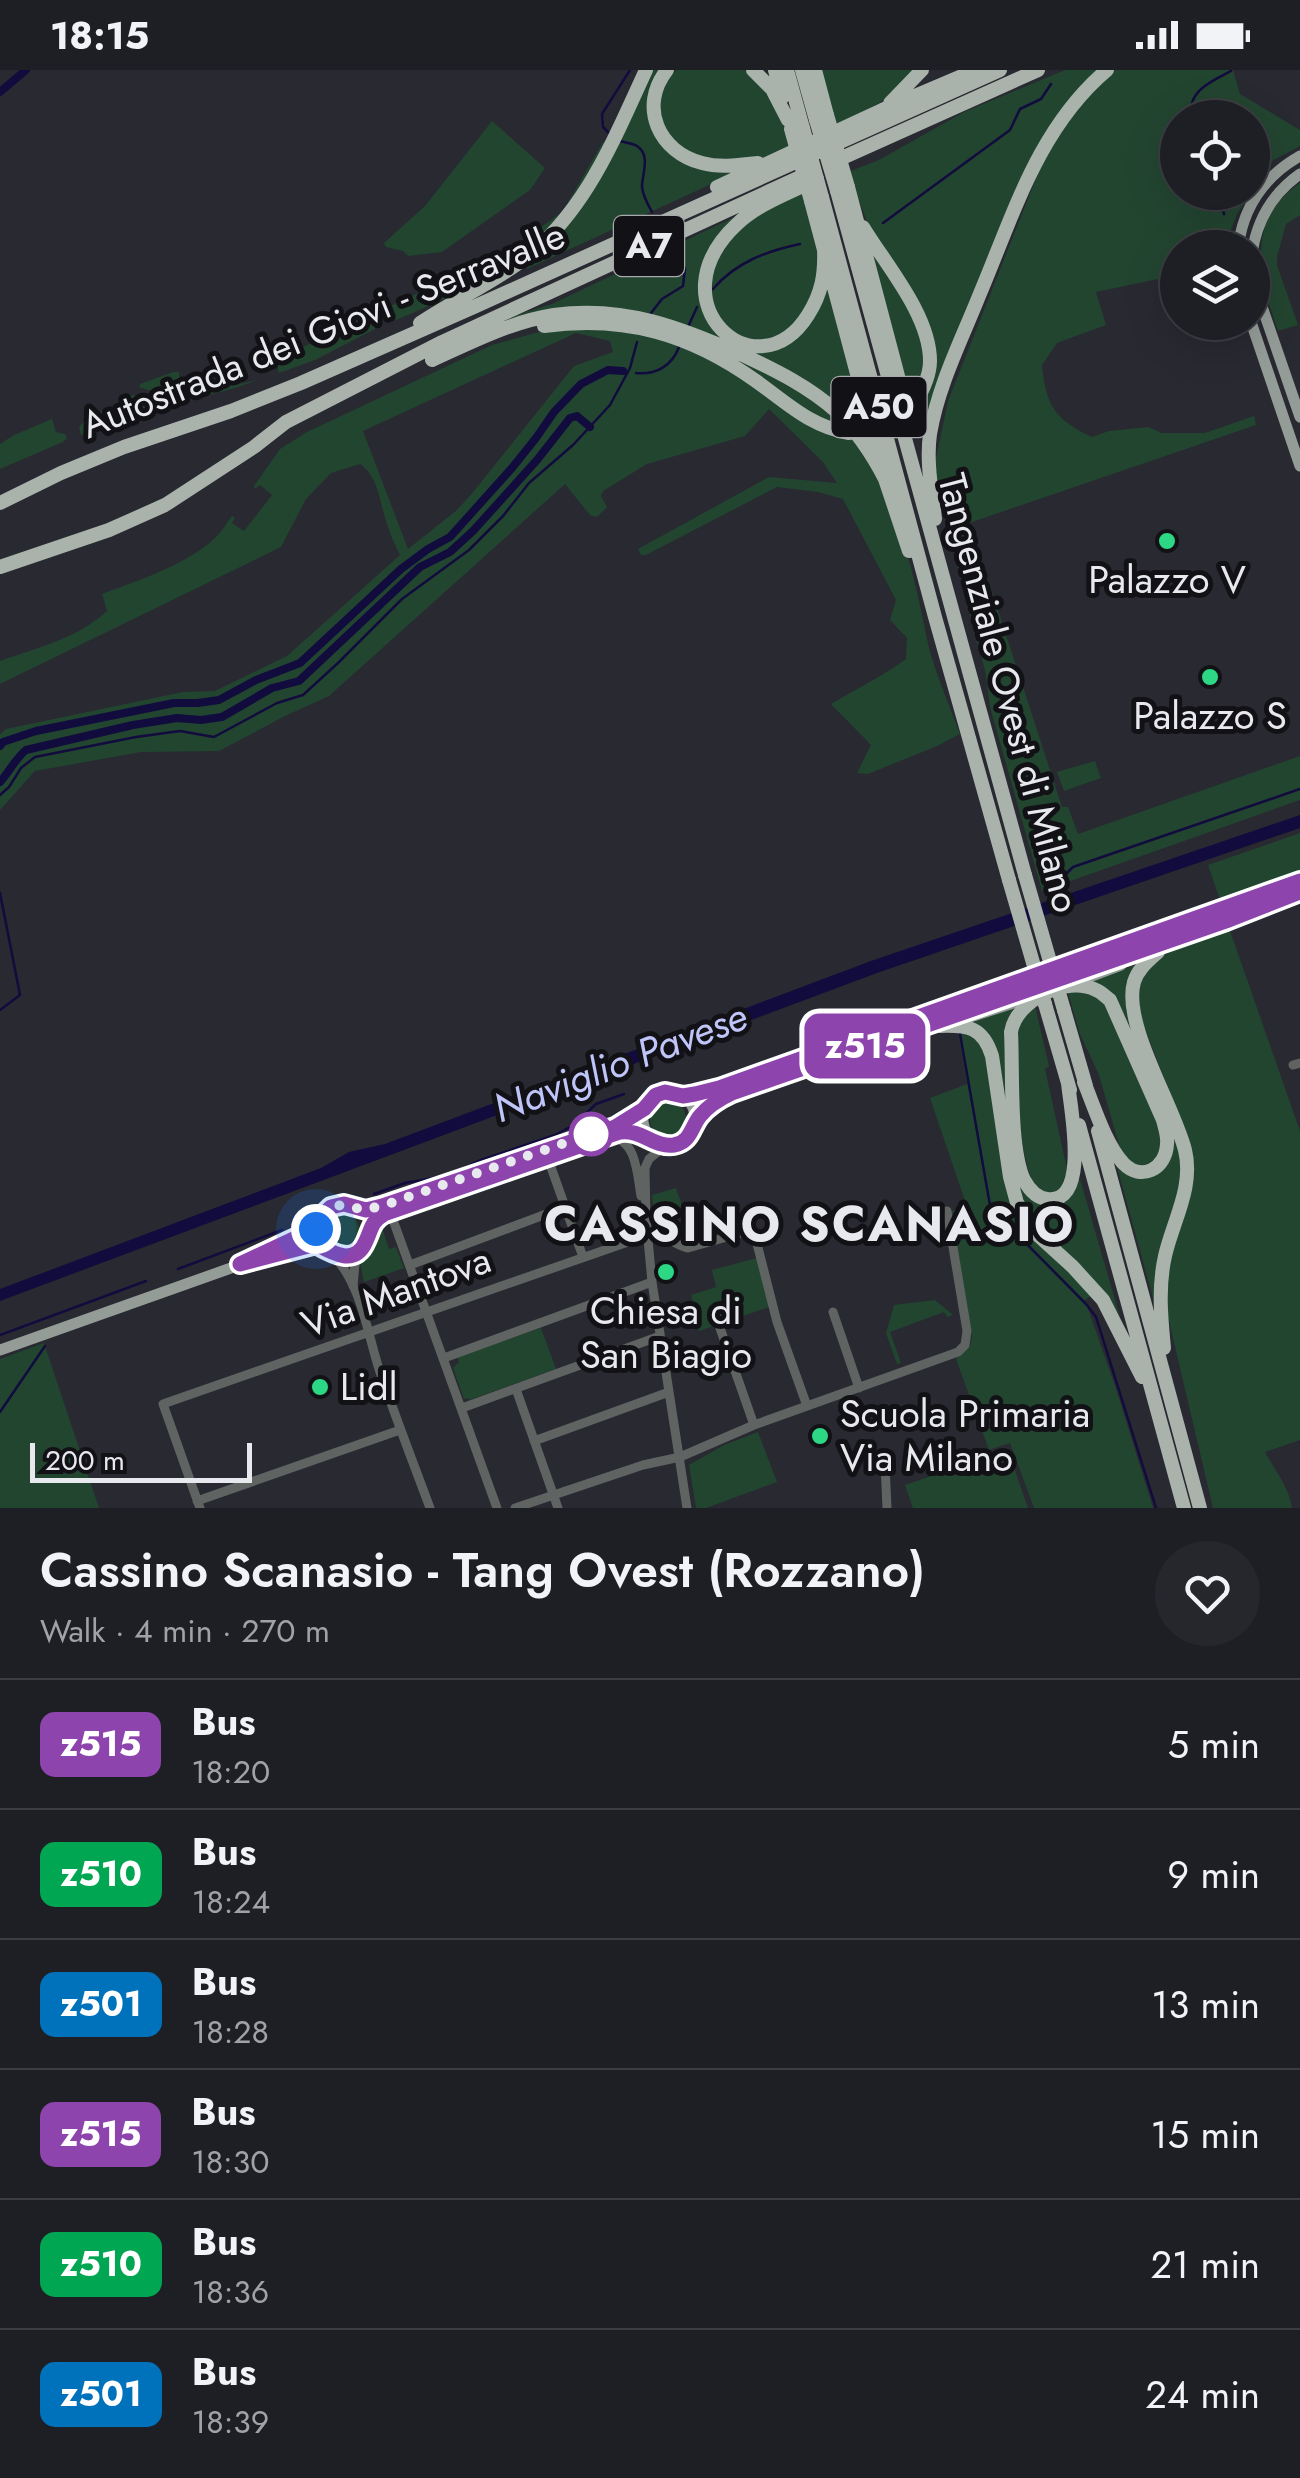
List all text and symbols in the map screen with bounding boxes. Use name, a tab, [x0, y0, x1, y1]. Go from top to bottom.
text: 18:15	[50, 8, 149, 63]
map controls	[1160, 100, 1270, 340]
button: locate	[1160, 100, 1270, 210]
street label: Autostrada dei Giovi - Serravalle	[73, 207, 573, 452]
road number: A7	[614, 216, 684, 276]
button: layers	[1160, 230, 1270, 340]
road number: A50	[832, 377, 926, 437]
street label: Tangenziale Ovest di Milano	[924, 467, 1095, 918]
marker: Palazzo V	[1156, 530, 1178, 552]
place label: Palazzo V	[1088, 552, 1246, 607]
marker: Palazzo S	[1199, 666, 1221, 688]
place label: Palazzo S	[1133, 688, 1287, 743]
water label: Naviglio Pavese	[485, 987, 755, 1137]
line badge: z515	[795, 1014, 935, 1078]
text: z515	[824, 1021, 906, 1071]
unlabelled marker	[570, 1113, 612, 1155]
district label: CASSINO SCANASIO	[544, 1190, 1076, 1259]
your location	[291, 1204, 341, 1254]
street label: Via Mantova	[293, 1232, 498, 1351]
marker: Chiesa di San Biagio	[655, 1261, 677, 1283]
place label: Chiesa di San Biagio	[580, 1283, 752, 1382]
place label: Lidl	[340, 1359, 397, 1414]
marker: Lidl	[309, 1376, 331, 1398]
place label: Scuola Primaria Via Milano	[840, 1386, 1090, 1485]
marker: Scuola Primaria Via Milano	[809, 1425, 831, 1447]
scale bar	[30, 1438, 252, 1482]
text: 200 m	[45, 1440, 125, 1481]
text: Cassino Scanasio - Tang Ovest (Rozzano)	[40, 1536, 925, 1605]
button: heart	[1155, 1541, 1260, 1646]
text: Walk · 4 min · 270 m	[40, 1608, 330, 1654]
text: Bus	[191, 1694, 256, 1749]
text: 5 min	[1168, 1717, 1260, 1772]
text: z515	[60, 1719, 141, 1769]
text: 18:20	[191, 1749, 270, 1795]
text: Bus	[192, 1824, 256, 1879]
text: 9 min	[1167, 1847, 1260, 1902]
text: z510	[60, 1849, 142, 1899]
text: 18:24	[192, 1879, 270, 1925]
text: Bus	[192, 1954, 256, 2009]
text: 13 min	[1151, 1977, 1260, 2032]
text: z501	[60, 1979, 142, 2029]
text: 18:28	[192, 2009, 269, 2055]
text: Bus	[191, 2084, 256, 2139]
text: 15 min	[1151, 2107, 1260, 2162]
text: z515	[60, 2109, 141, 2159]
text: 18:30	[191, 2139, 269, 2185]
text: Bus	[192, 2214, 256, 2269]
text: 21 min	[1150, 2237, 1260, 2292]
text: z510	[60, 2239, 142, 2289]
text: 18:36	[192, 2269, 269, 2315]
text: Bus	[192, 2344, 256, 2399]
text: 24 min	[1145, 2367, 1260, 2422]
text: z501	[60, 2369, 142, 2419]
text: 18:39	[192, 2399, 269, 2445]

